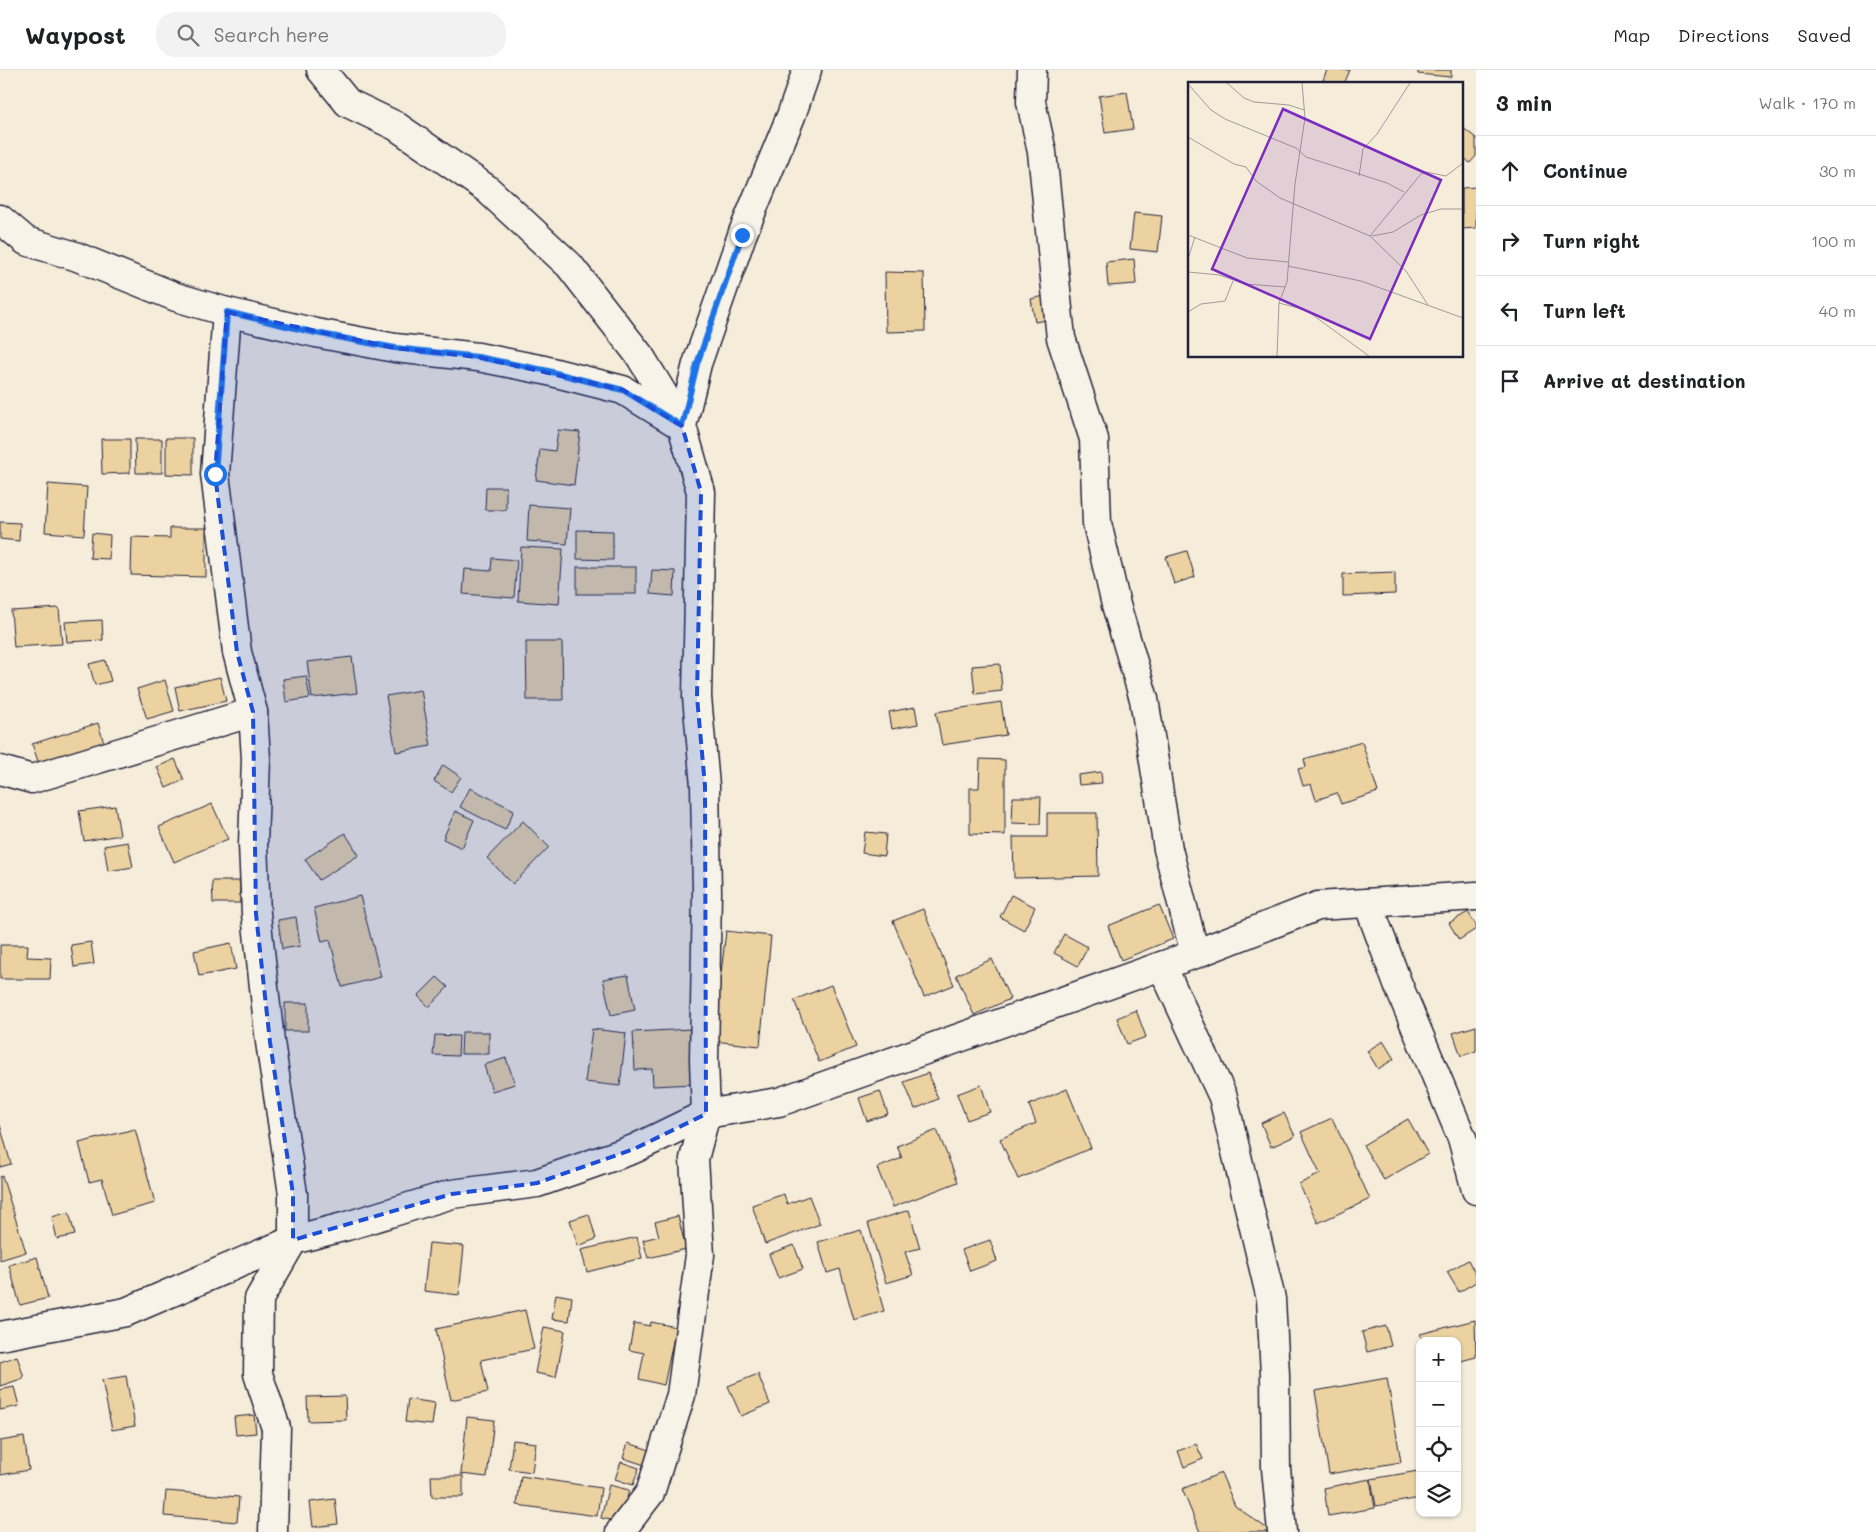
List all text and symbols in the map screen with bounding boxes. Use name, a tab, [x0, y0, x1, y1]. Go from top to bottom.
search box	[156, 12, 506, 57]
text: Waypost	[25, 19, 126, 50]
icon: search	[174, 21, 202, 49]
text: Search here	[214, 22, 329, 47]
text: Map	[1613, 23, 1650, 47]
text: Directions	[1678, 23, 1770, 47]
text: Saved	[1798, 23, 1851, 47]
inset map	[1188, 82, 1464, 358]
text: 3 min	[1496, 89, 1552, 116]
text: Walk · 170 m	[1758, 92, 1856, 113]
icon: ahead	[1496, 157, 1524, 185]
text: Continue	[1543, 158, 1628, 183]
text: 30 m	[1819, 160, 1856, 181]
route end	[731, 224, 754, 247]
icon: right	[1496, 227, 1524, 255]
text: Turn right	[1543, 228, 1640, 253]
text: 100 m	[1811, 230, 1856, 251]
icon: left	[1496, 297, 1524, 325]
text: Turn left	[1543, 298, 1626, 323]
text: 40 m	[1819, 300, 1856, 321]
icon: arrive	[1496, 367, 1524, 395]
text: Arrive at destination	[1543, 368, 1746, 393]
route start	[204, 463, 227, 486]
map controls	[1416, 1337, 1461, 1517]
button: +	[1416, 1337, 1461, 1382]
button: −	[1416, 1382, 1461, 1427]
button: locate	[1416, 1427, 1461, 1472]
button: layers	[1416, 1472, 1461, 1517]

